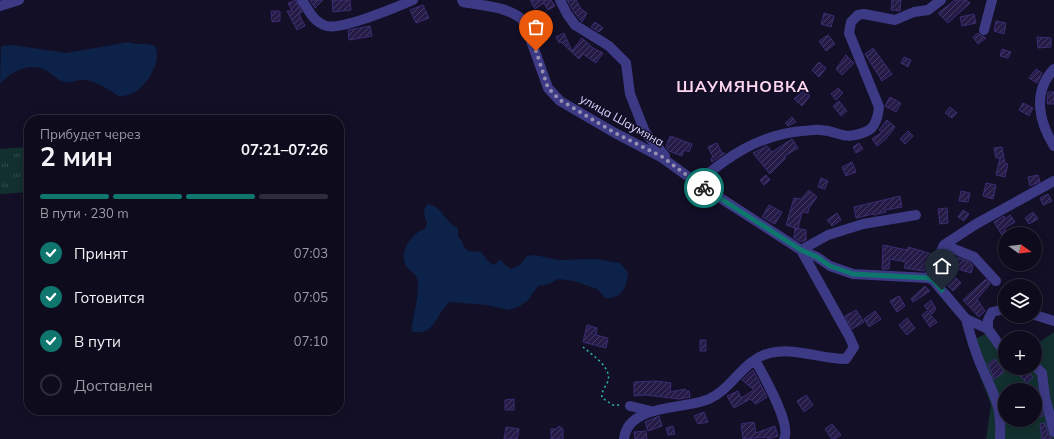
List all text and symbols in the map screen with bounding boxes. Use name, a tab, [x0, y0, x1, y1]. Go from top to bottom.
pin	[519, 10, 553, 51]
icon: bag	[525, 16, 547, 38]
district label: ШАУМЯНОВКА	[676, 76, 810, 96]
street label: улица Шаумяна	[577, 91, 667, 149]
text: Прибудет через	[40, 126, 141, 142]
text: 2 мин	[40, 140, 113, 173]
text: 07:21–07:26	[241, 140, 328, 159]
courier	[684, 168, 724, 208]
icon: bike	[693, 177, 715, 199]
text: В пути · 230 m	[40, 205, 129, 221]
north arrow	[998, 227, 1042, 271]
map controls	[998, 227, 1042, 427]
icon: check	[40, 242, 62, 264]
text: Принят	[74, 244, 128, 263]
text: 07:03	[294, 245, 328, 261]
pin	[925, 249, 959, 290]
icon: home	[931, 255, 953, 277]
button: layers	[998, 279, 1042, 323]
icon: check	[40, 286, 62, 308]
text: Готовится	[74, 288, 145, 307]
text: 07:05	[294, 289, 328, 305]
icon: check	[40, 330, 62, 352]
button: +	[998, 331, 1042, 375]
text: В пути	[74, 332, 121, 351]
text: 07:10	[294, 333, 328, 349]
text: Доставлен	[74, 376, 153, 395]
button: −	[998, 383, 1042, 427]

